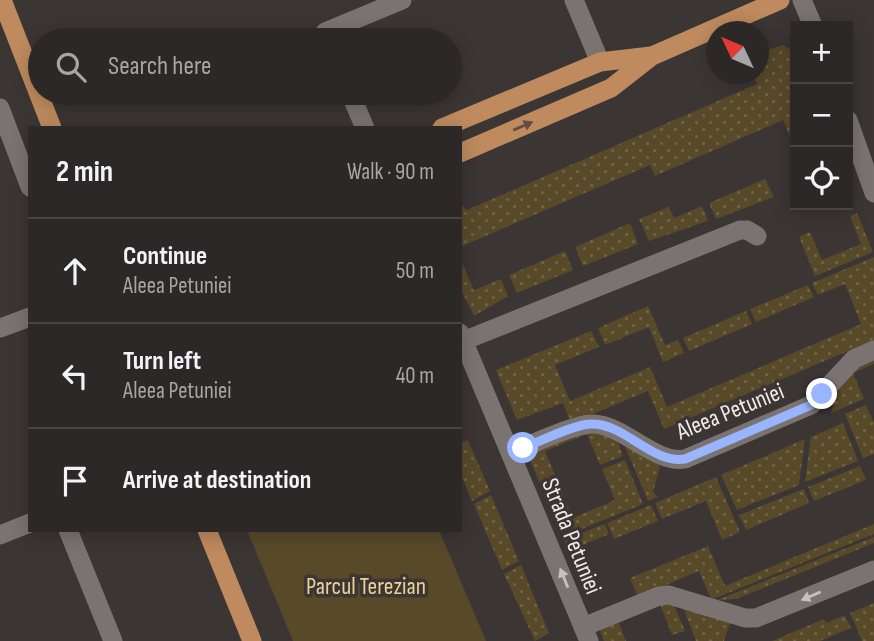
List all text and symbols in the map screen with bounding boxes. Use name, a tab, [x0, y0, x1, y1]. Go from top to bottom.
north arrow	[706, 21, 769, 84]
map controls	[790, 21, 853, 210]
button: +	[790, 21, 853, 84]
search box	[28, 28, 462, 105]
icon: search	[52, 48, 90, 86]
text: Search here	[108, 51, 211, 82]
button: −	[790, 84, 853, 147]
one-way arrow	[513, 120, 533, 132]
button: locate	[790, 147, 853, 210]
text: 2 min	[56, 154, 113, 190]
text: Walk · 90 m	[347, 158, 434, 186]
text: Continue	[123, 241, 207, 272]
icon: ahead	[56, 252, 94, 290]
text: 50 m	[396, 257, 434, 285]
text: Aleea Petuniei	[123, 272, 232, 300]
text: Turn left	[123, 346, 201, 377]
icon: left	[56, 357, 94, 395]
text: 40 m	[396, 362, 434, 390]
text: Aleea Petuniei	[123, 377, 232, 405]
street label: Aleea Petuniei	[671, 377, 788, 447]
route end	[806, 378, 837, 409]
route start	[507, 432, 538, 463]
icon: arrive	[56, 462, 94, 500]
text: Arrive at destination	[123, 465, 311, 496]
street label: Strada Petuniei	[535, 474, 608, 598]
one-way arrow	[558, 567, 569, 588]
park label: Parcul Terezian	[306, 572, 426, 601]
one-way arrow	[800, 590, 821, 601]

